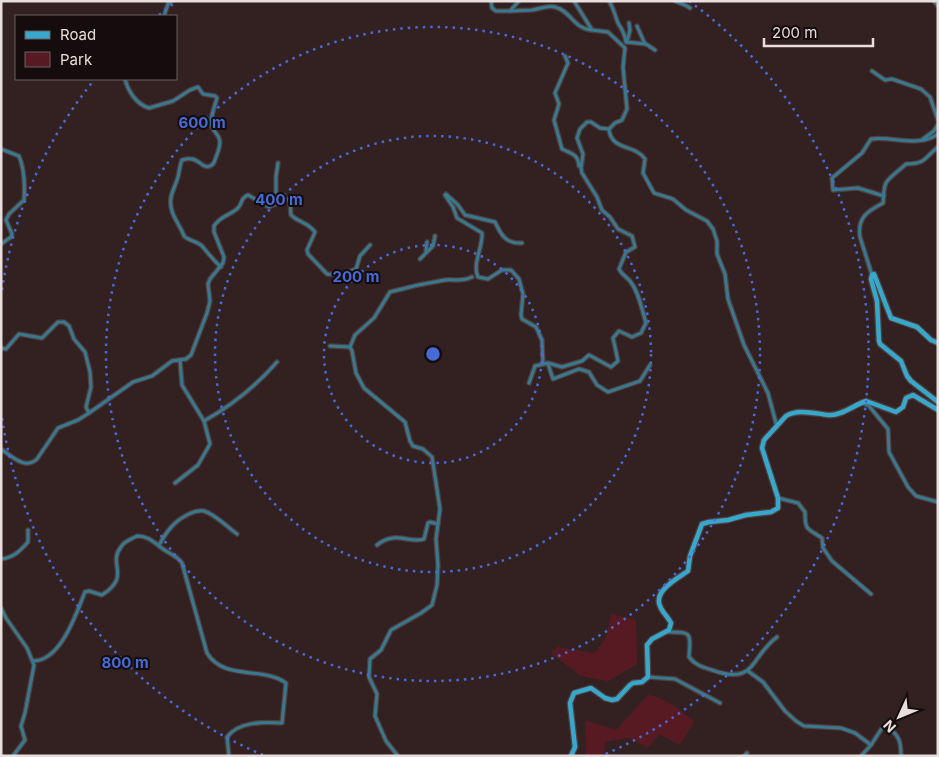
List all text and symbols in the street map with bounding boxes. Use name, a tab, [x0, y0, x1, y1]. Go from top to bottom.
legend	[15, 15, 178, 80]
scale bar	[764, 15, 873, 47]
text: 200 m	[772, 23, 817, 42]
text: Road	[60, 25, 96, 44]
text: Park	[60, 50, 93, 69]
text: 600 m	[178, 113, 226, 132]
text: 400 m	[255, 190, 303, 209]
text: 200 m	[333, 267, 379, 286]
centre of rings	[424, 345, 442, 363]
text: 800 m	[101, 653, 149, 672]
north arrow	[874, 692, 924, 742]
text: N	[879, 717, 899, 736]

